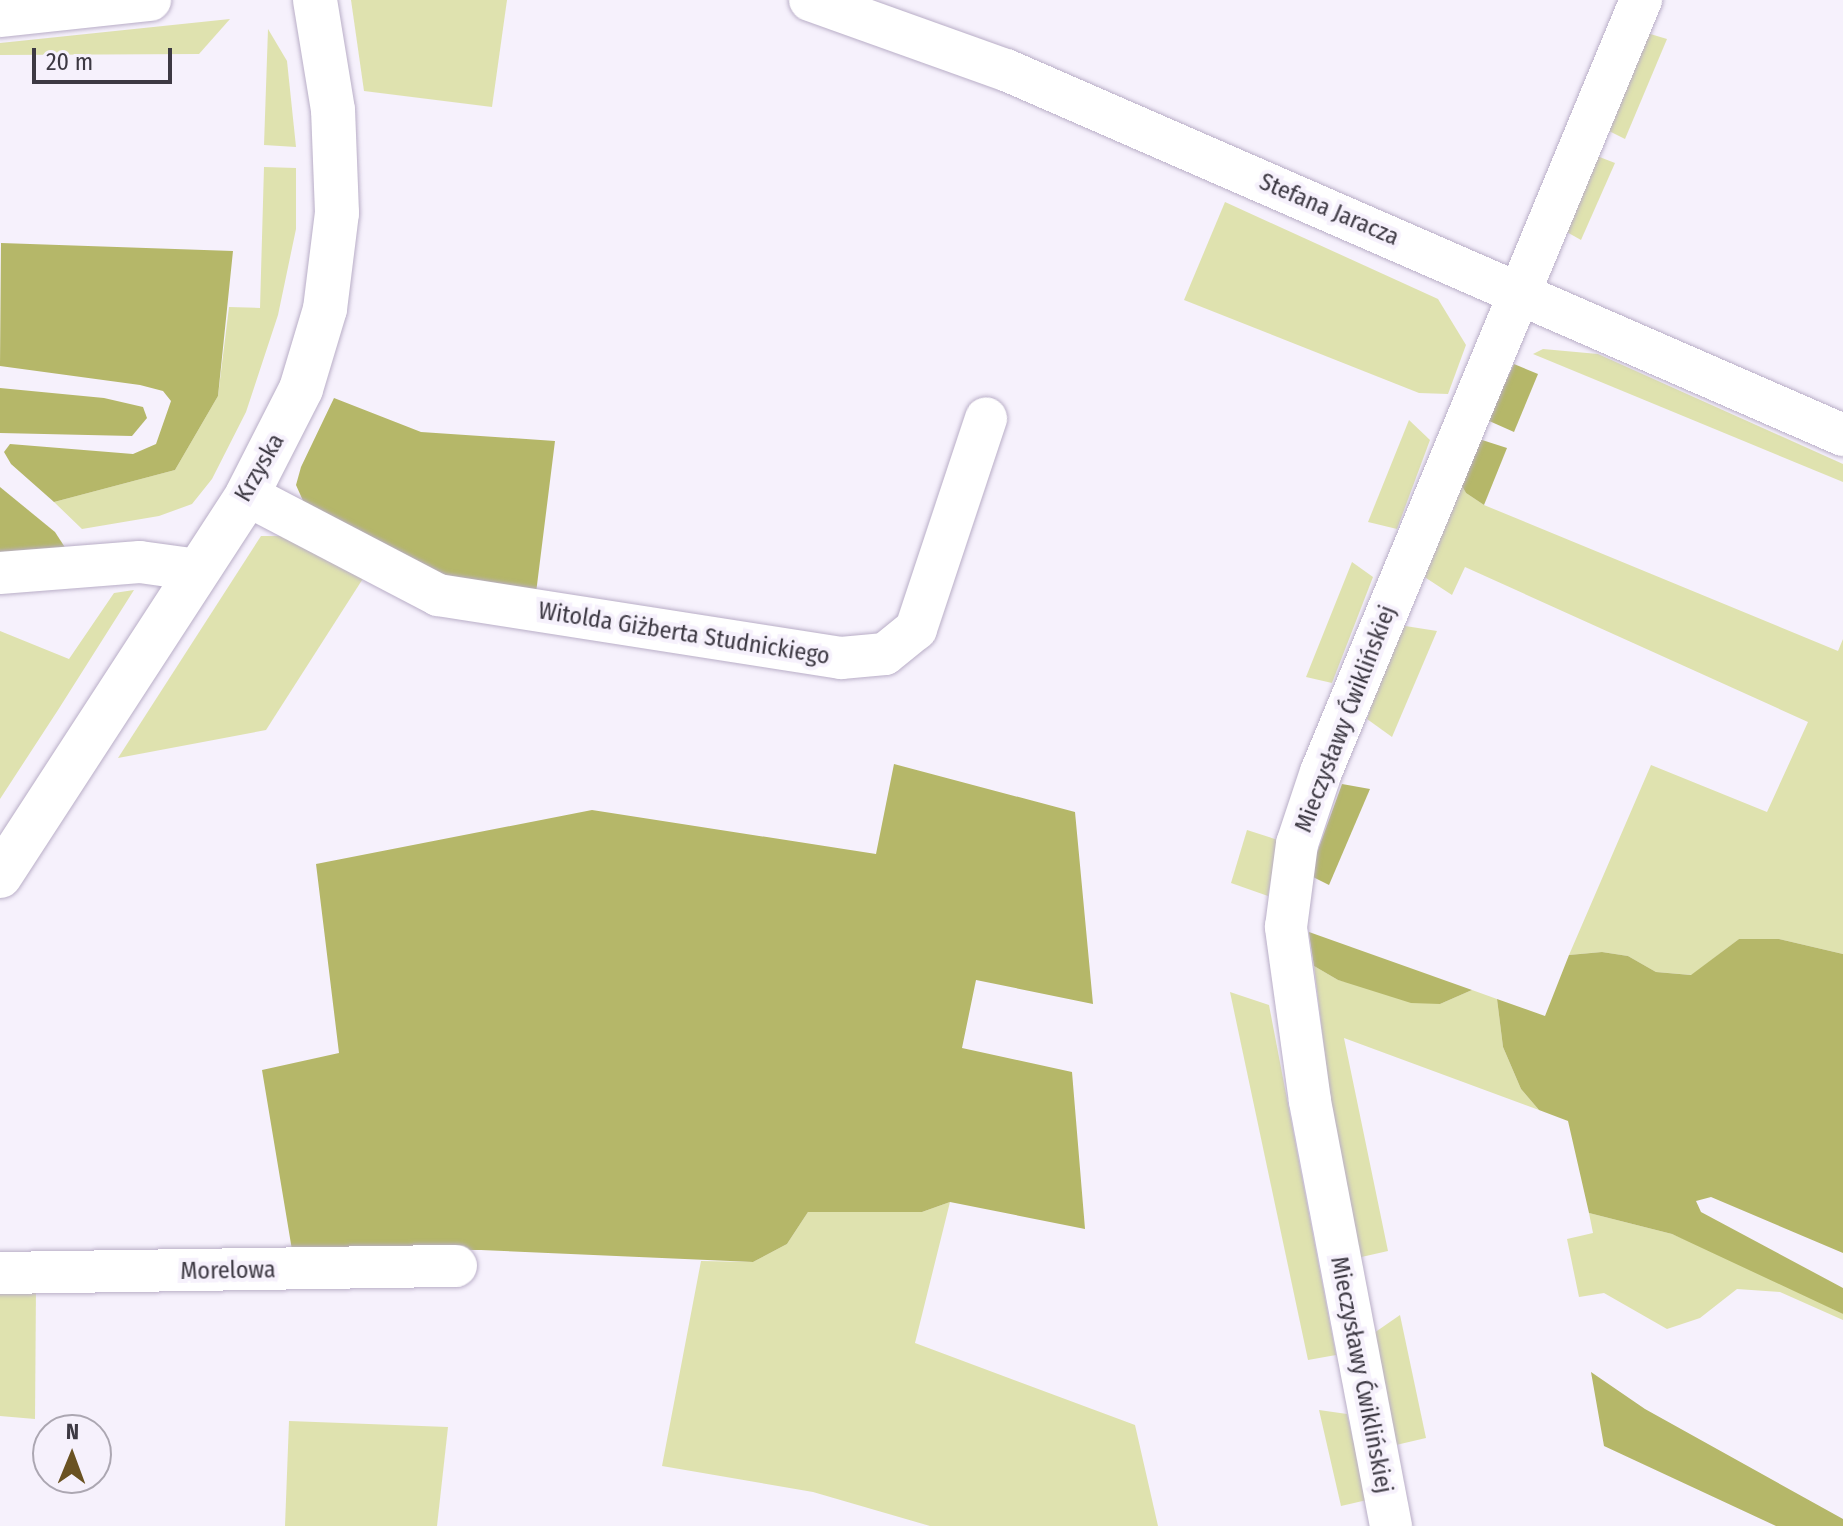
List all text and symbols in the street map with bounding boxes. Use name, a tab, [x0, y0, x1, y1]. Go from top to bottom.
scale bar	[36, 32, 176, 82]
text: 20 m	[46, 48, 93, 76]
street label: Stefana Jaracza	[1255, 168, 1403, 252]
street label: Krzyska	[229, 429, 291, 507]
street label: Witolda Giżberta Studnickiego	[536, 597, 832, 671]
street label: Mieczysławy Ćwiklińskiej	[1289, 602, 1403, 836]
street label: Mieczysławy Ćwiklińskiej	[1324, 1254, 1398, 1496]
street label: Morelowa	[180, 1256, 276, 1286]
north arrow	[32, 1414, 112, 1494]
text: N	[66, 1418, 79, 1445]

